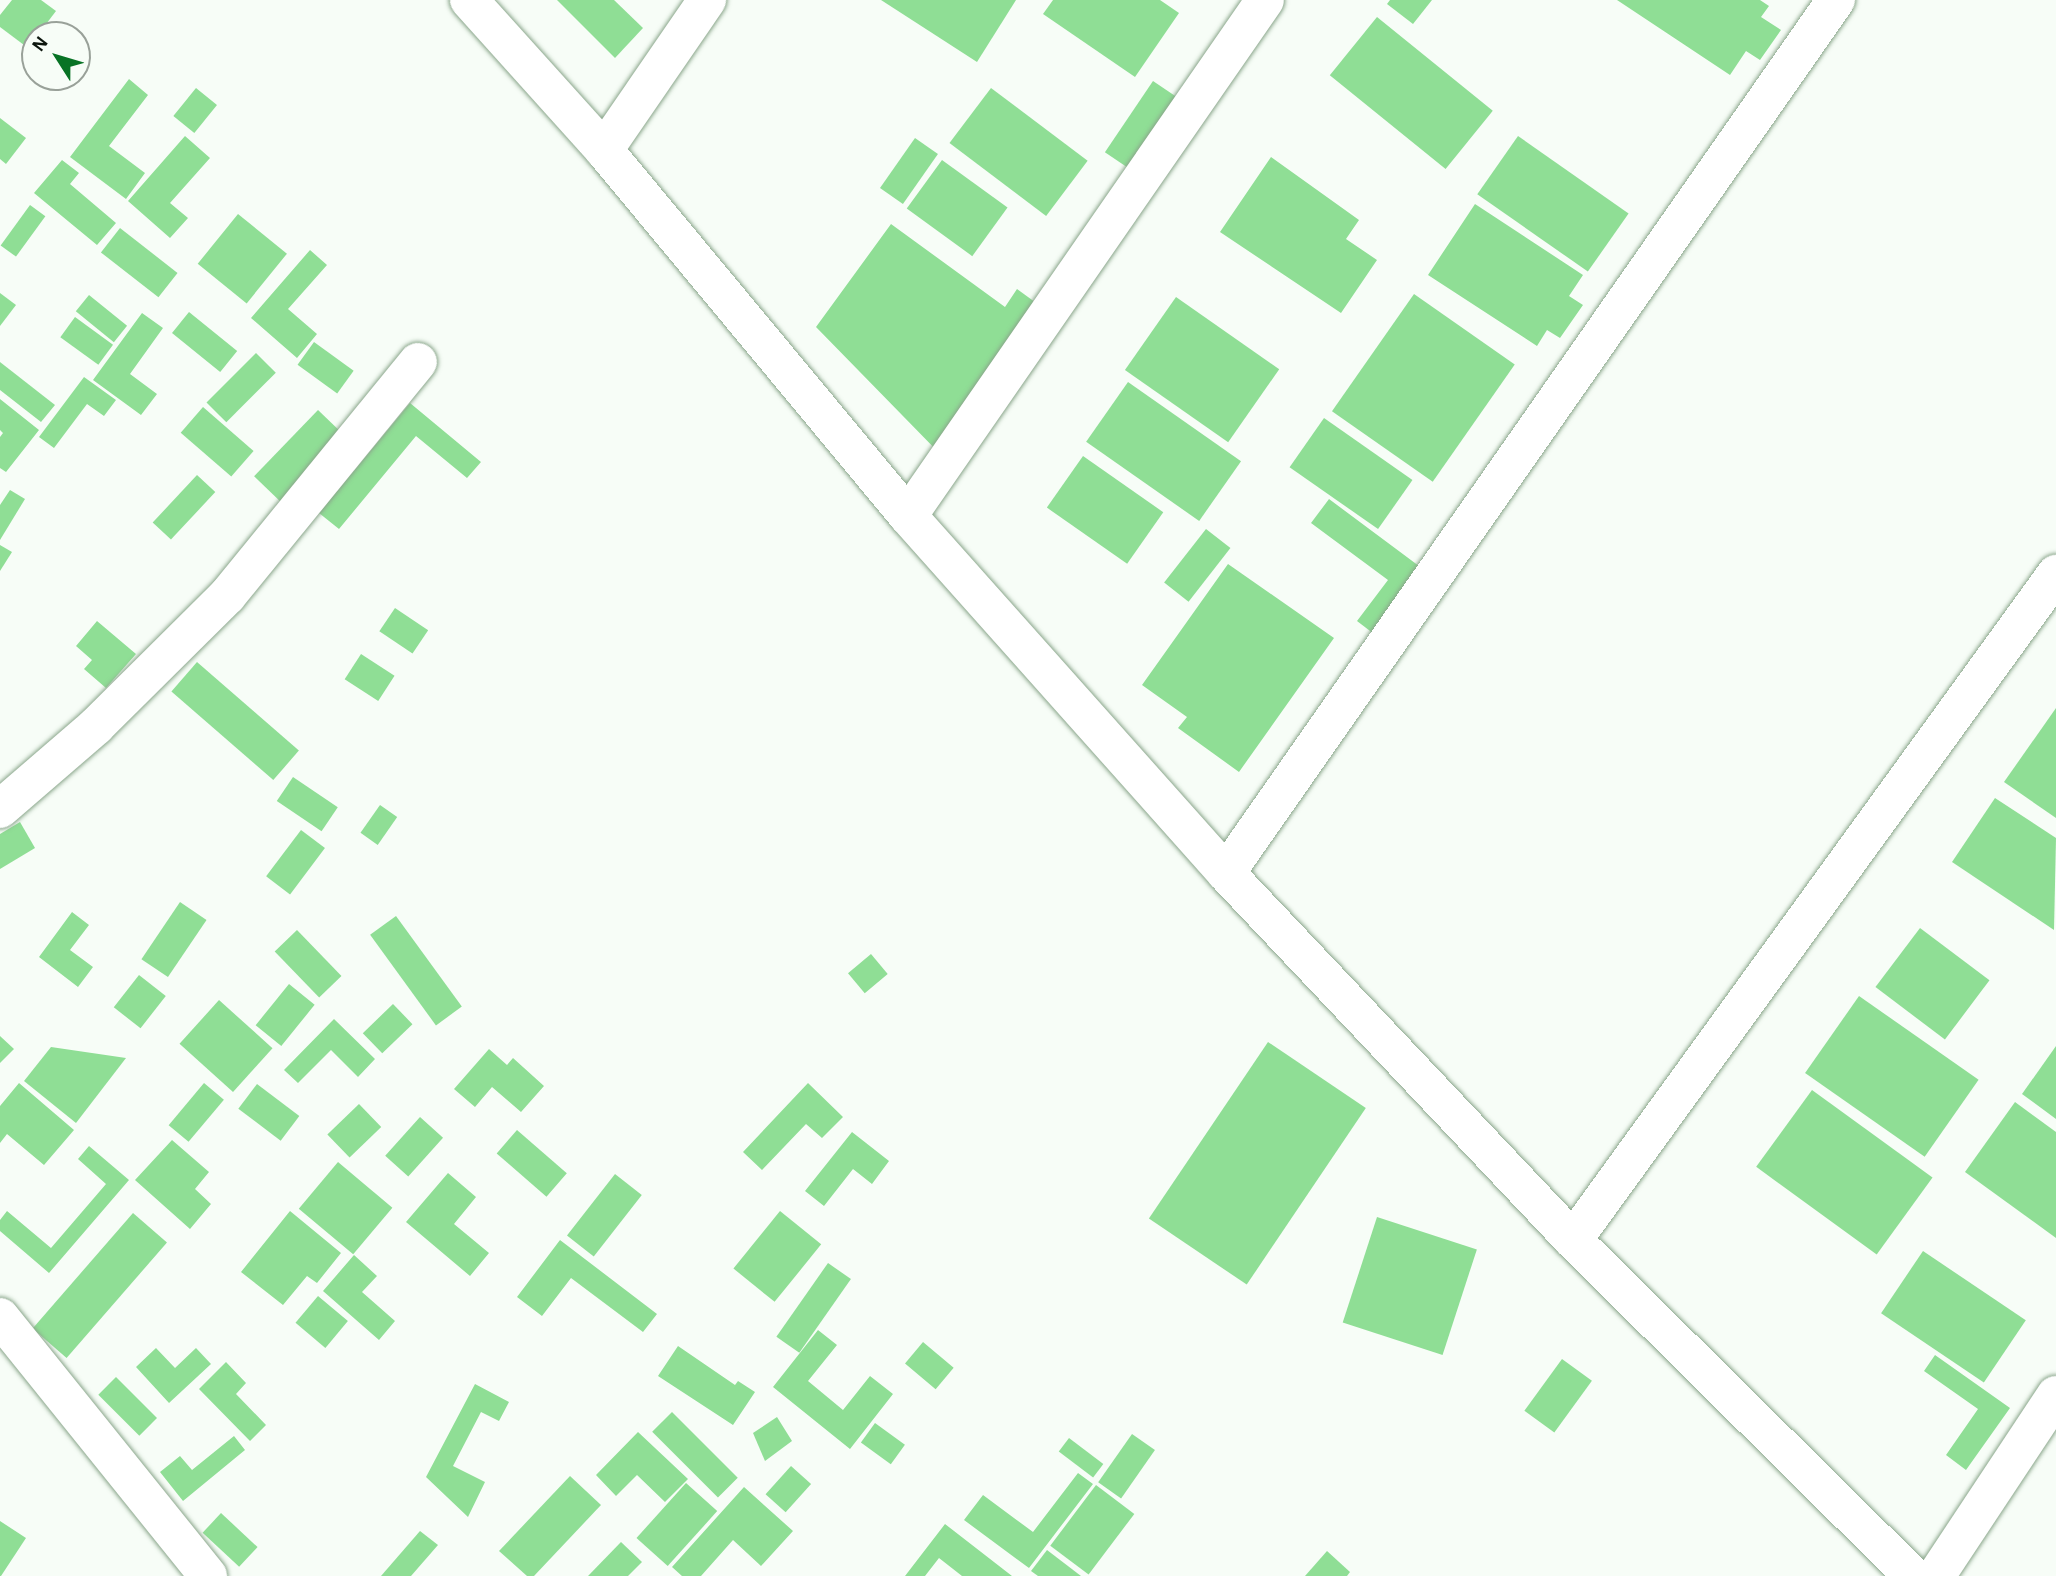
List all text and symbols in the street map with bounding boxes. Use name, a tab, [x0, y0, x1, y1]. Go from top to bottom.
north arrow	[21, 21, 91, 91]
text: N	[29, 33, 52, 55]

